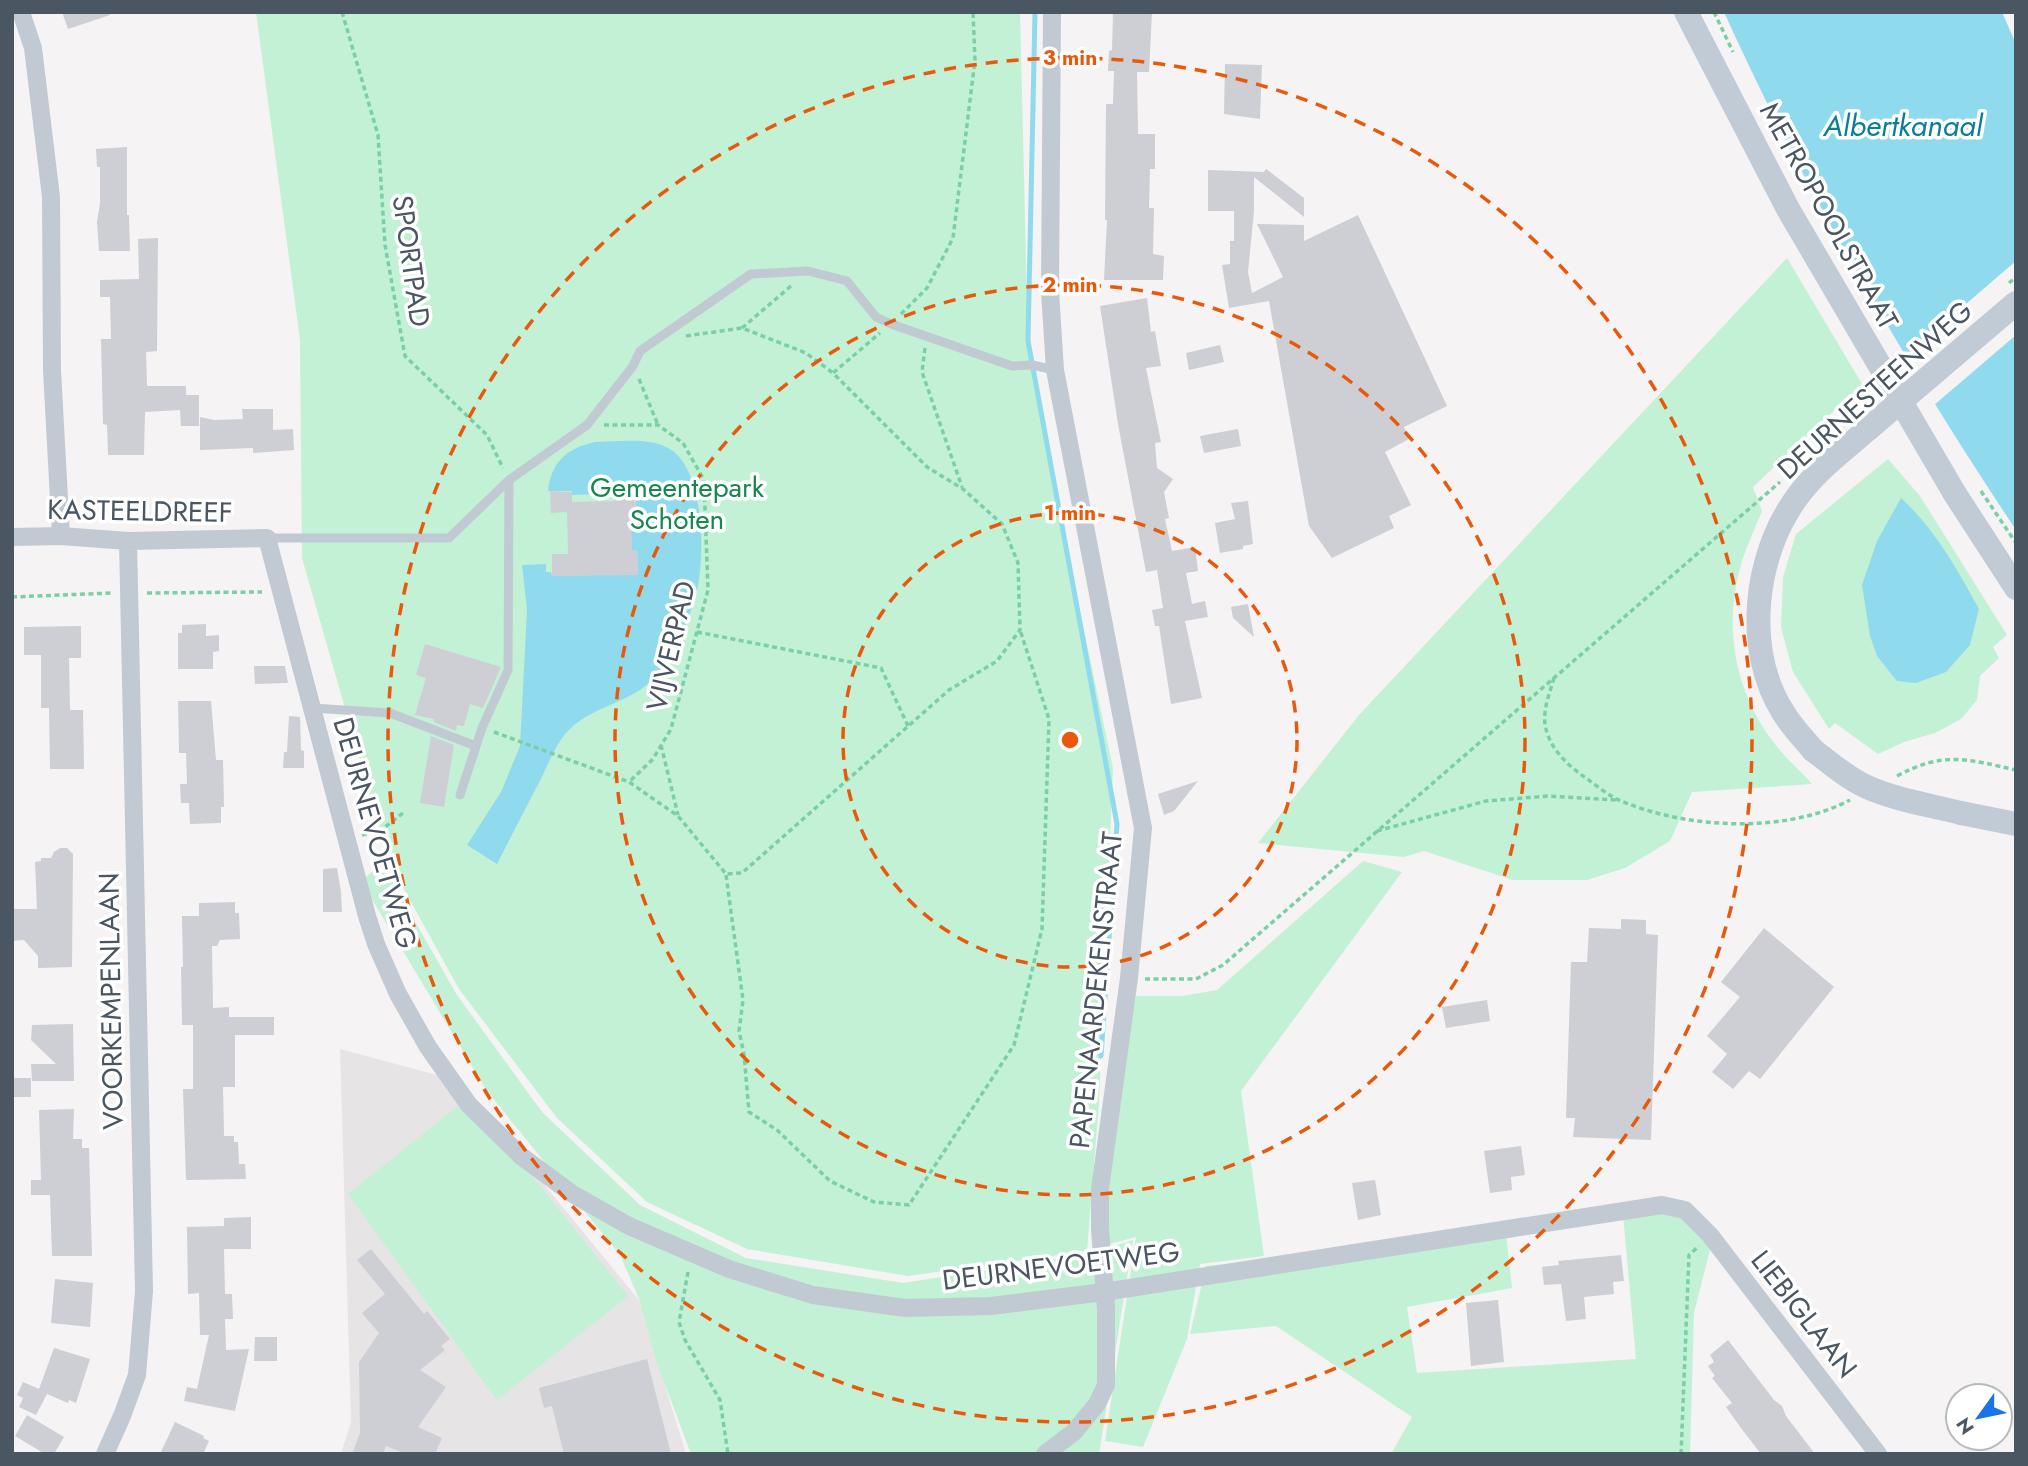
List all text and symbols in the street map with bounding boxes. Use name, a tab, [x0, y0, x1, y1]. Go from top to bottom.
text: 3 min	[1043, 43, 1097, 73]
street label: METROPOOLSTRAAT	[1749, 95, 1909, 337]
water label: Albertkanaal	[1823, 104, 1984, 147]
street label: SPORTPAD	[381, 193, 441, 329]
text: 2 min	[1042, 270, 1098, 300]
street label: DEURNESTEENWEG	[1768, 291, 1982, 489]
park label: Gemeentepark Schoten	[590, 467, 765, 540]
street label: KASTEELDREEF	[47, 489, 233, 533]
text: 1 min	[1044, 498, 1096, 528]
street label: VIJVERPAD	[636, 577, 706, 715]
street label: DEURNEVOETWEG	[322, 712, 428, 954]
centre of rings	[1058, 728, 1082, 752]
street label: PAPENAARDEKENSTRAAT	[1059, 830, 1133, 1150]
street label: VOORKEMPENLAAN	[88, 872, 134, 1130]
street label: DEURNEVOETWEG	[940, 1231, 1182, 1301]
street label: LIEBIGLAAN	[1741, 1241, 1867, 1387]
north arrow	[1944, 1382, 2014, 1452]
text: N	[1950, 1412, 1981, 1440]

